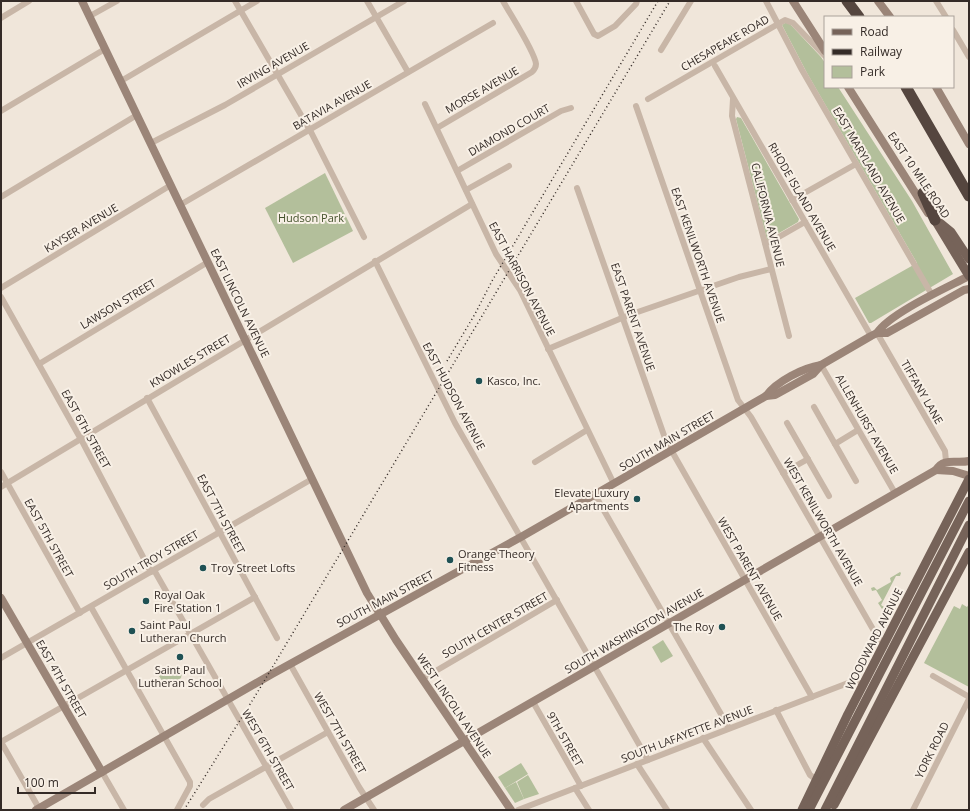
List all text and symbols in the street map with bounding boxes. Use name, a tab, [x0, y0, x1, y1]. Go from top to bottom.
street label: CHESAPEAKE ROAD	[678, 11, 772, 74]
legend	[824, 16, 954, 88]
text: Road	[860, 23, 889, 40]
street label: IRVING AVENUE	[234, 38, 311, 91]
text: Railway	[860, 43, 903, 60]
street label: MORSE AVENUE	[442, 63, 521, 117]
text: Park	[860, 63, 886, 80]
street label: BATAVIA AVENUE	[290, 76, 374, 133]
street label: DIAMOND COURT	[465, 100, 552, 159]
street label: EAST MARYLAND AVENUE	[830, 104, 909, 226]
street label: EAST 10 MILE ROAD	[885, 128, 954, 221]
street label: RHODE ISLAND AVENUE	[765, 140, 840, 254]
street label: CALIFORNIA AVENUE	[748, 161, 789, 269]
street label: EAST KENILWORTH AVENUE	[668, 185, 729, 325]
street label: KAYSER AVENUE	[41, 200, 120, 256]
park label: Hudson Park	[278, 210, 344, 225]
street label: EAST HARRISON AVENUE	[486, 219, 559, 339]
street label: EAST LINCOLN AVENUE	[208, 246, 273, 360]
street label: EAST PARENT AVENUE	[608, 261, 659, 373]
street label: LAWSON STREET	[77, 275, 158, 332]
street label: KNOWLES STREET	[147, 331, 233, 391]
street label: EAST HUDSON AVENUE	[420, 339, 489, 452]
street label: TIFFANY LANE	[898, 357, 947, 427]
street label: ALLENHURST AVENUE	[833, 371, 902, 476]
place label: Kasco, Inc.	[487, 373, 541, 388]
marker: Kasco, Inc.	[474, 376, 484, 386]
street label: EAST 6TH STREET	[58, 386, 114, 471]
street label: SOUTH MAIN STREET	[616, 407, 717, 474]
street label: WEST KENILWORTH AVENUE	[781, 455, 866, 589]
street label: EAST 7TH STREET	[194, 471, 249, 556]
place label: Elevate Luxury Apartments	[554, 485, 629, 513]
marker: Elevate Luxury Apartments	[632, 494, 642, 504]
street label: EAST 5TH STREET	[21, 495, 77, 580]
street label: WEST PARENT AVENUE	[715, 514, 786, 623]
street label: SOUTH TROY STREET	[101, 526, 201, 593]
place label: Orange Theory Fitness	[458, 546, 535, 574]
marker: Orange Theory Fitness	[445, 555, 455, 565]
place label: Troy Street Lofts	[211, 560, 295, 575]
marker: Troy Street Lofts	[198, 563, 208, 573]
street label: SOUTH MAIN STREET	[334, 567, 436, 630]
street label: SOUTH WASHINGTON AVENUE	[562, 585, 706, 677]
street label: WOODWARD AVENUE	[841, 585, 906, 692]
place label: Royal Oak Fire Station 1	[154, 587, 221, 615]
street label: SOUTH CENTER STREET	[439, 588, 550, 661]
marker: Royal Oak Fire Station 1	[141, 596, 151, 606]
place label: Saint Paul Lutheran Church	[140, 617, 226, 645]
place label: The Roy	[673, 619, 714, 634]
marker: The Roy	[717, 622, 727, 632]
marker: Saint Paul Lutheran Church	[127, 626, 137, 636]
street label: EAST 4TH STREET	[33, 637, 90, 721]
street label: WEST LINCOLN AVENUE	[414, 651, 495, 761]
marker: Saint Paul Lutheran School	[175, 652, 185, 662]
place label: Saint Paul Lutheran School	[138, 662, 222, 690]
street label: WEST 7TH STREET	[311, 689, 370, 776]
street label: SOUTH LAFAYETTE AVENUE	[619, 701, 755, 766]
street label: WEST 6TH STREET	[239, 706, 298, 793]
street label: 9TH STREET	[544, 709, 587, 769]
street label: YORK ROAD	[911, 719, 952, 781]
scale bar	[18, 769, 95, 795]
text: 100 m	[24, 774, 59, 791]

